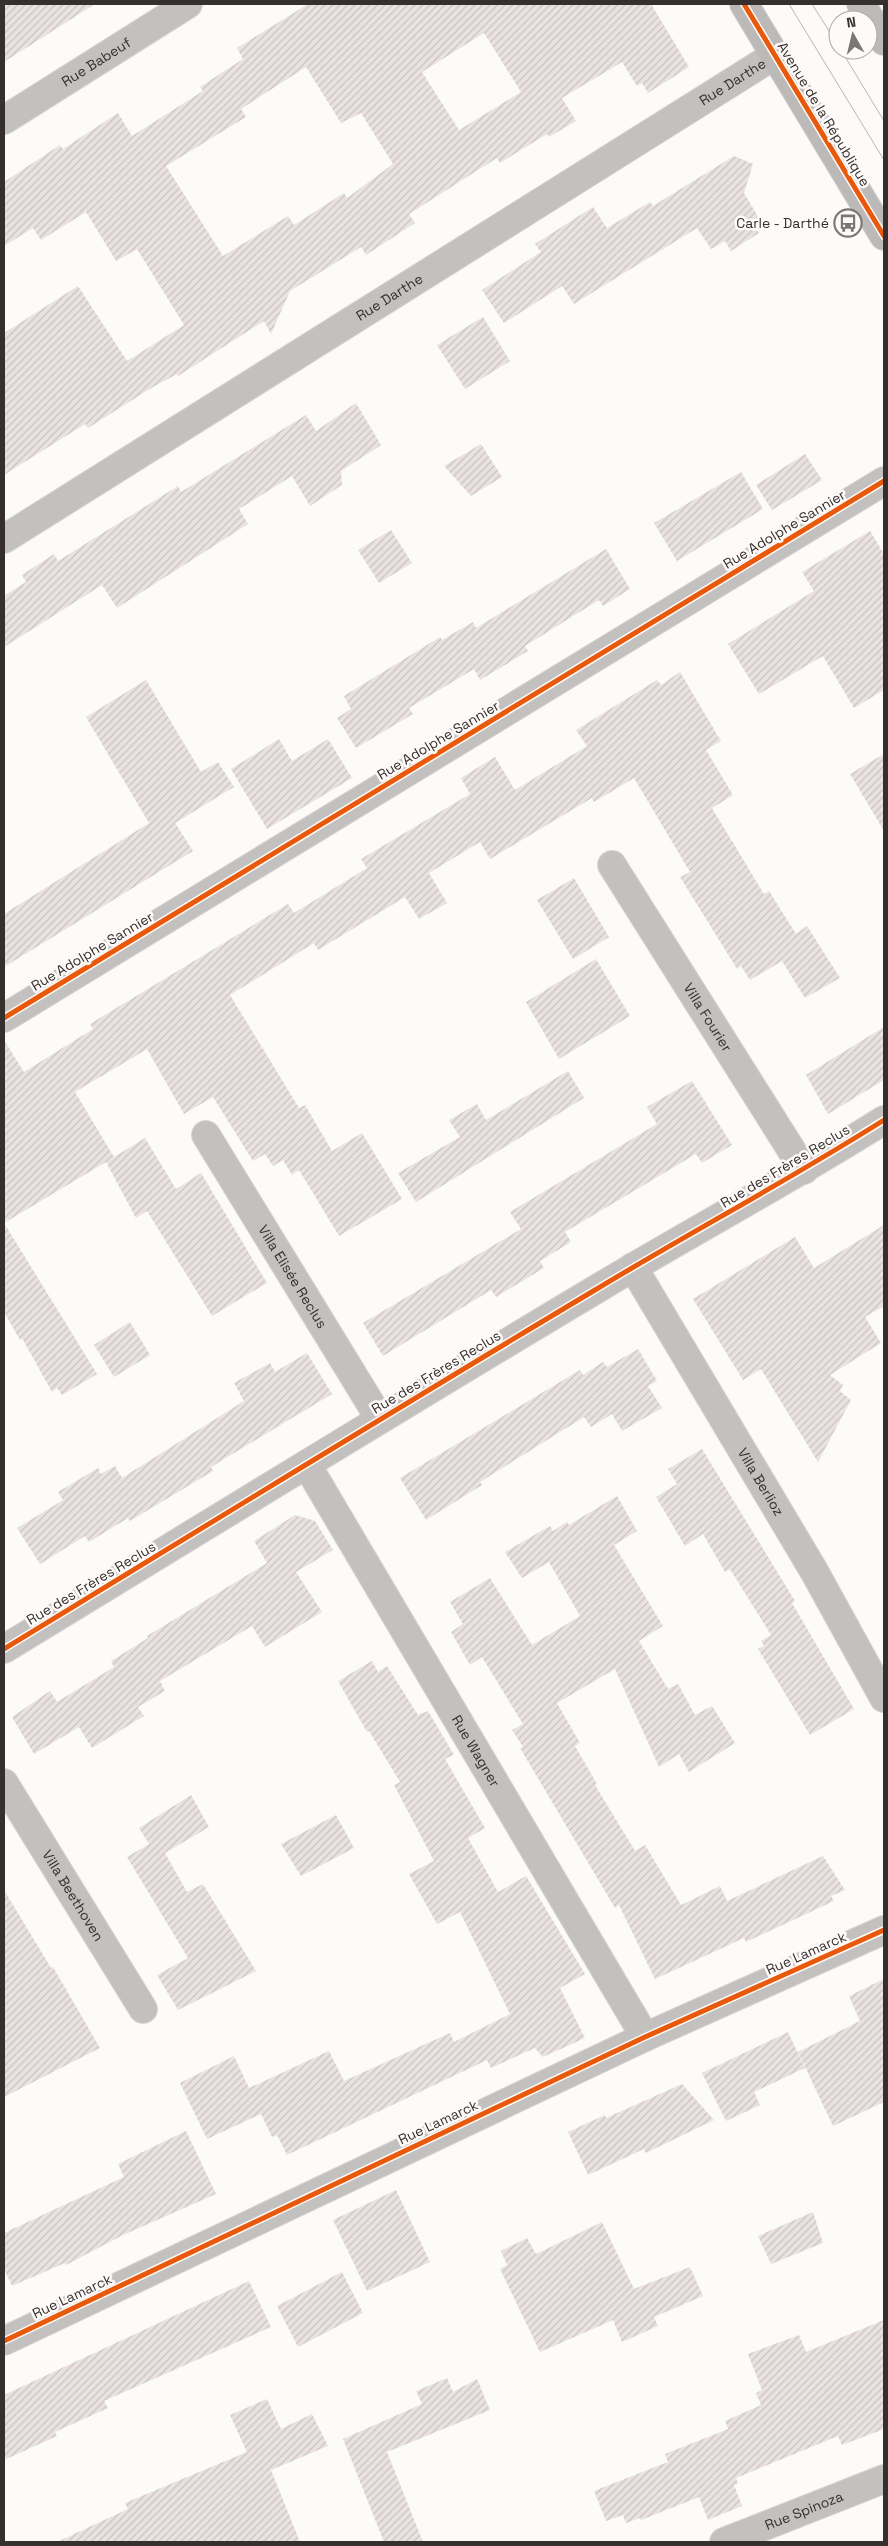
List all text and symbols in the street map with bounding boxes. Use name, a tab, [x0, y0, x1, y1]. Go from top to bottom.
north arrow	[828, 10, 878, 60]
text: N	[845, 13, 857, 32]
street label: Rue Babeuf	[58, 33, 134, 90]
street label: Avenue de la République	[774, 38, 874, 190]
street label: Rue Darthe	[696, 54, 769, 109]
bus stop icon: Carle - Darthé	[833, 208, 863, 238]
place label: Carle - Darthé	[736, 214, 829, 232]
street label: Rue Darthe	[353, 269, 426, 325]
street label: Rue Adolphe Sannier	[720, 485, 848, 573]
street label: Rue Adolphe Sannier	[374, 696, 502, 784]
street label: Rue Adolphe Sannier	[28, 907, 156, 995]
street label: Villa Fourier	[680, 980, 736, 1055]
street label: Rue des Frères Reclus	[717, 1120, 853, 1212]
street label: Villa Elisée Reclus	[254, 1222, 331, 1332]
street label: Rue des Frères Reclus	[368, 1326, 504, 1418]
street label: Villa Berlioz	[734, 1445, 788, 1519]
street label: Rue des Frères Reclus	[23, 1537, 159, 1629]
street label: Rue Wagner	[448, 1712, 504, 1790]
street label: Villa Beethoven	[38, 1847, 108, 1944]
street label: Rue Lamarck	[763, 1927, 849, 1979]
street label: Rue Lamarck	[395, 2095, 481, 2148]
street label: Rue Lamarck	[29, 2269, 115, 2322]
street label: Rue Spinoza	[762, 2487, 846, 2534]

